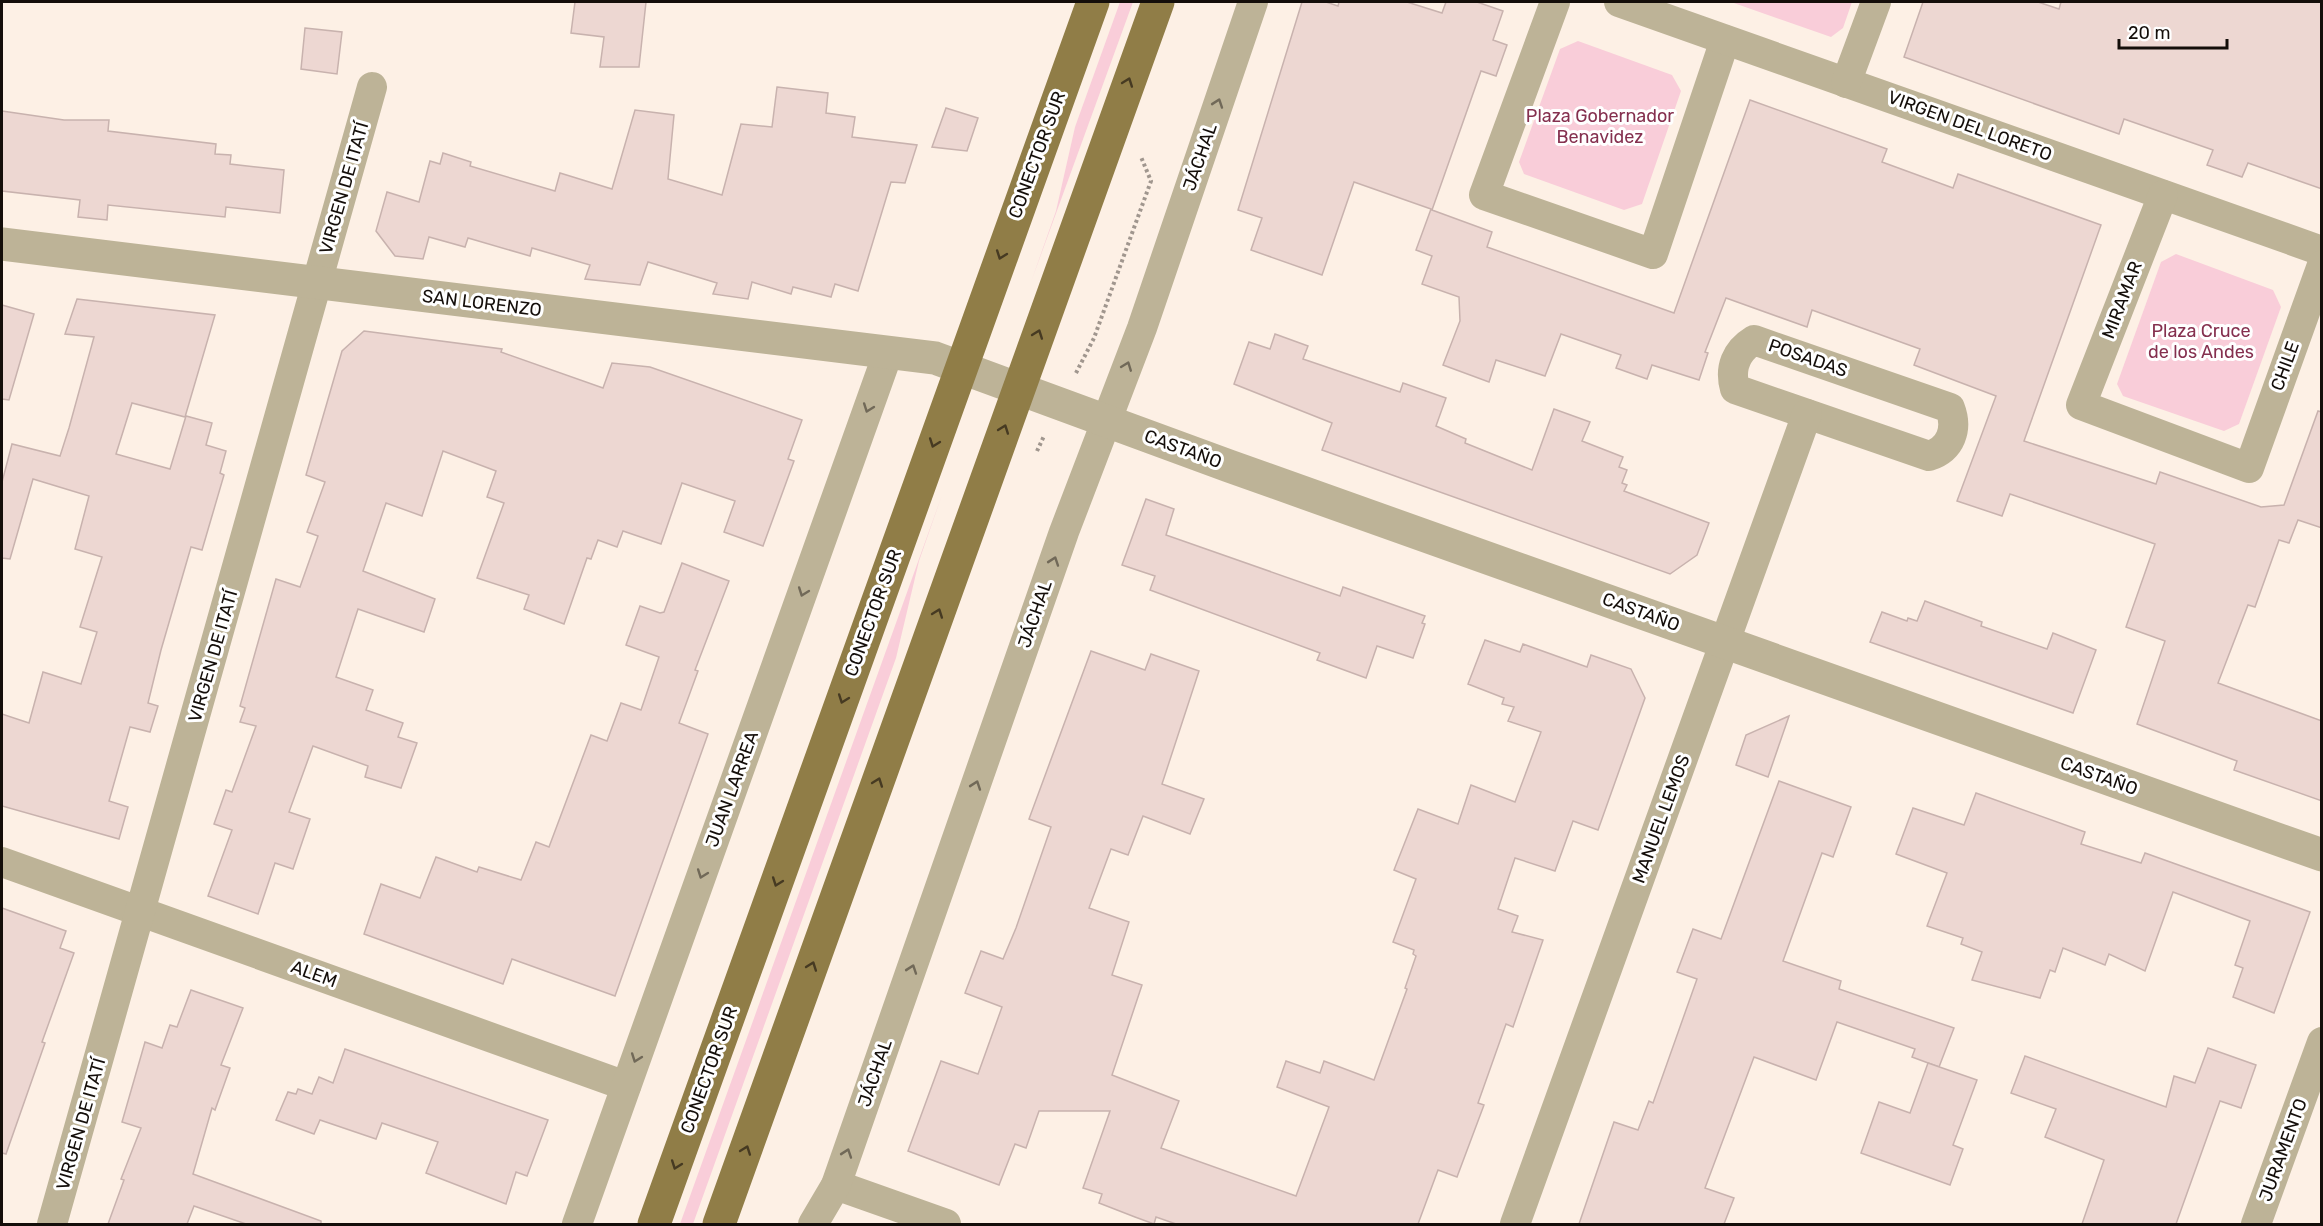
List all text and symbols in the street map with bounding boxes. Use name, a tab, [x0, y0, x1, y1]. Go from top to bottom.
scale bar	[2119, 12, 2227, 50]
text: 20 m	[2128, 22, 2170, 44]
one-way arrow	[1121, 78, 1134, 88]
street label: VIRGEN DEL LORETO	[1885, 86, 2055, 166]
street label: CONECTOR SUR	[1004, 88, 1070, 222]
one-way arrow	[1211, 98, 1224, 108]
park label: Plaza Gobernador Benavidez	[1526, 105, 1674, 148]
street label: VIRGEN DE ITATÍ	[315, 118, 374, 257]
street label: JÁCHAL	[1178, 120, 1222, 194]
one-way arrow	[996, 249, 1009, 260]
street label: MIRAMAR	[2097, 258, 2147, 342]
street label: SAN LORENZO	[421, 285, 543, 321]
park label: Plaza Cruce de los Andes	[2148, 320, 2254, 363]
one-way arrow	[1031, 329, 1043, 340]
street label: POSADAS	[1766, 334, 1850, 382]
street label: CHILE	[2266, 338, 2304, 394]
one-way arrow	[1120, 361, 1133, 372]
one-way arrow	[863, 402, 876, 413]
one-way arrow	[996, 424, 1009, 435]
street label: CASTAÑO	[1141, 425, 1225, 473]
one-way arrow	[929, 436, 941, 447]
street label: CONECTOR SUR	[840, 546, 906, 680]
one-way arrow	[1046, 556, 1059, 567]
street label: JÁCHAL	[1013, 577, 1057, 651]
street label: VIRGEN DE ITATÍ	[184, 586, 243, 725]
one-way arrow	[797, 586, 810, 596]
street label: CASTAÑO	[1599, 588, 1683, 636]
one-way arrow	[931, 608, 944, 619]
one-way arrow	[837, 693, 850, 703]
street label: JUAN LARREA	[701, 728, 763, 850]
street label: MANUEL LEMOS	[1628, 752, 1694, 886]
street label: CASTAÑO	[2057, 752, 2141, 800]
one-way arrow	[870, 778, 883, 788]
one-way arrow	[968, 780, 981, 791]
one-way arrow	[696, 868, 709, 879]
one-way arrow	[771, 876, 784, 887]
street label: ALEM	[288, 956, 340, 992]
one-way arrow	[804, 961, 817, 972]
one-way arrow	[904, 964, 917, 975]
street label: CONECTOR SUR	[676, 1003, 742, 1137]
street label: JÁCHAL	[853, 1036, 897, 1110]
one-way arrow	[631, 1052, 644, 1063]
street label: VIRGEN DE ITATÍ	[52, 1054, 111, 1193]
street label: JURAMENTO	[2254, 1096, 2312, 1204]
one-way arrow	[739, 1145, 752, 1156]
one-way arrow	[840, 1148, 853, 1159]
one-way arrow	[670, 1159, 683, 1169]

